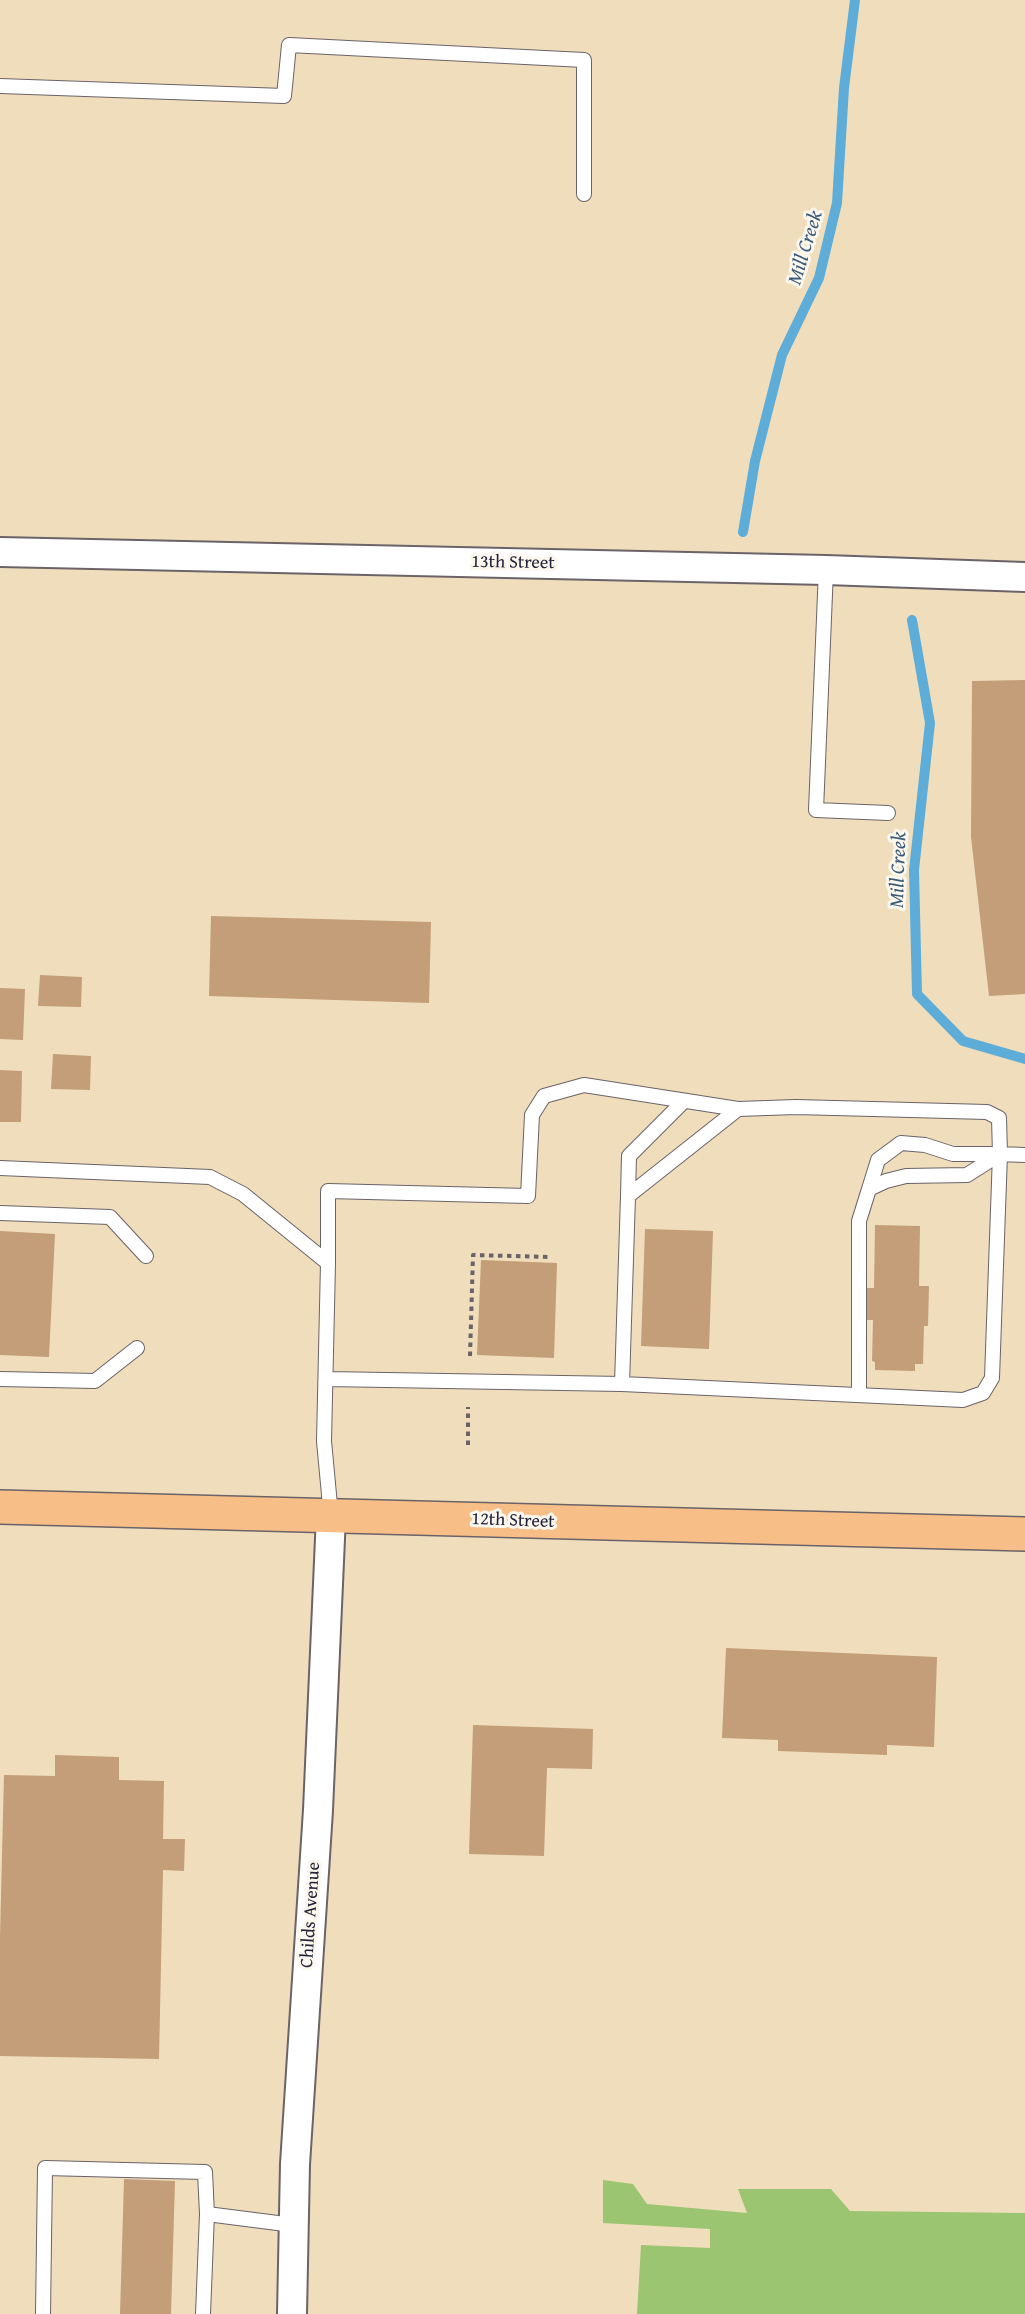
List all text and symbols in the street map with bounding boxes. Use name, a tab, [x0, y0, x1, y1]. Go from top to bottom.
water label: Mill Creek	[783, 208, 829, 288]
street label: 13th Street	[471, 551, 555, 575]
water label: Mill Creek	[886, 832, 912, 908]
street label: 12th Street	[471, 1509, 555, 1533]
street label: Childs Avenue	[297, 1861, 325, 1969]

